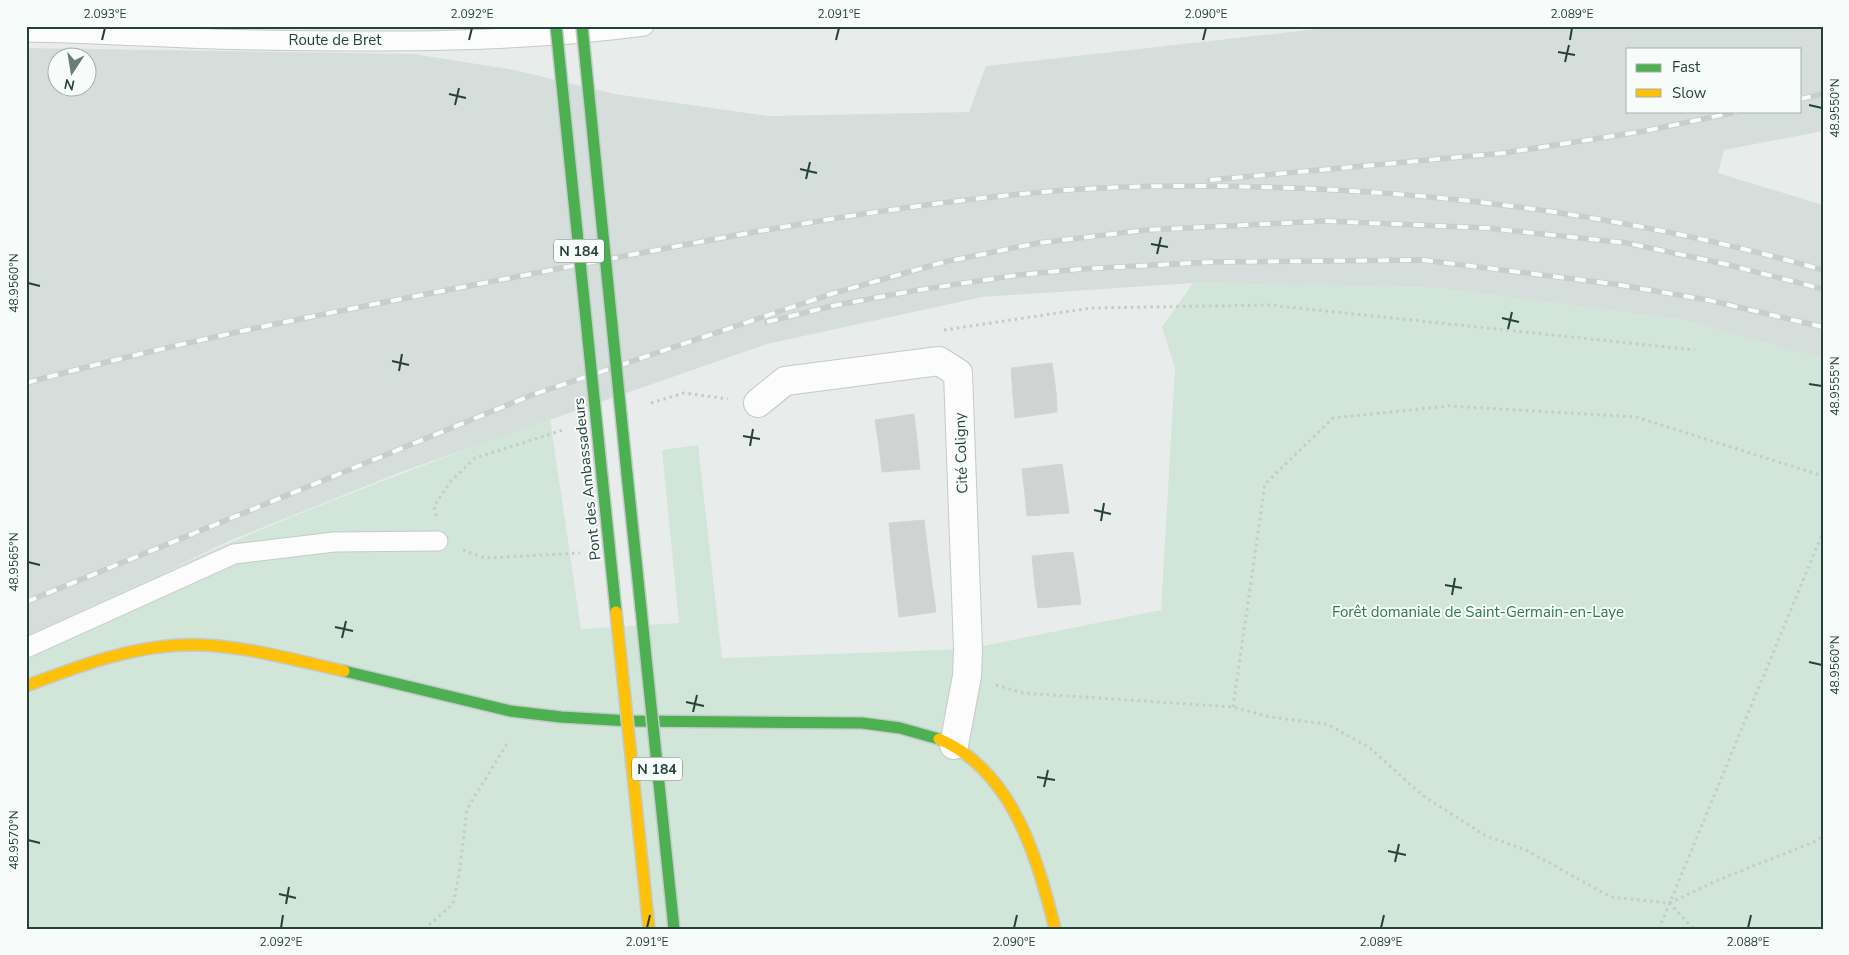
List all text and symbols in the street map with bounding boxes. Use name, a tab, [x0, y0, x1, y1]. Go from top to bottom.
text: 2.093°E	[84, 6, 126, 22]
text: 2.092°E	[451, 6, 493, 22]
text: 2.091°E	[818, 6, 860, 22]
text: 2.090°E	[1185, 6, 1227, 22]
text: 2.089°E	[1551, 6, 1593, 22]
street label: Route de Bret	[289, 30, 382, 50]
north arrow	[48, 48, 98, 98]
legend	[1626, 48, 1802, 112]
text: Fast	[1672, 57, 1701, 77]
text: N	[62, 74, 77, 95]
text: 48.9550°N	[1827, 78, 1843, 138]
text: Slow	[1672, 83, 1707, 103]
road number: N 184	[554, 240, 604, 262]
text: 48.9560°N	[6, 253, 22, 313]
text: 48.9555°N	[1827, 356, 1843, 416]
street label: Pont des Ambassadeurs	[569, 397, 605, 561]
street label: Cité Coligny	[950, 412, 972, 494]
text: 48.9565°N	[6, 532, 22, 592]
park label: Forêt domaniale de Saint-Germain-en-Laye	[1332, 602, 1624, 622]
text: 48.9560°N	[1827, 635, 1843, 695]
road number: N 184	[632, 758, 682, 781]
text: 48.9570°N	[6, 810, 22, 870]
text: 2.092°E	[260, 934, 302, 950]
text: 2.091°E	[626, 934, 668, 950]
text: 2.090°E	[993, 934, 1035, 950]
text: 2.089°E	[1360, 934, 1402, 950]
text: 2.088°E	[1727, 934, 1769, 950]

